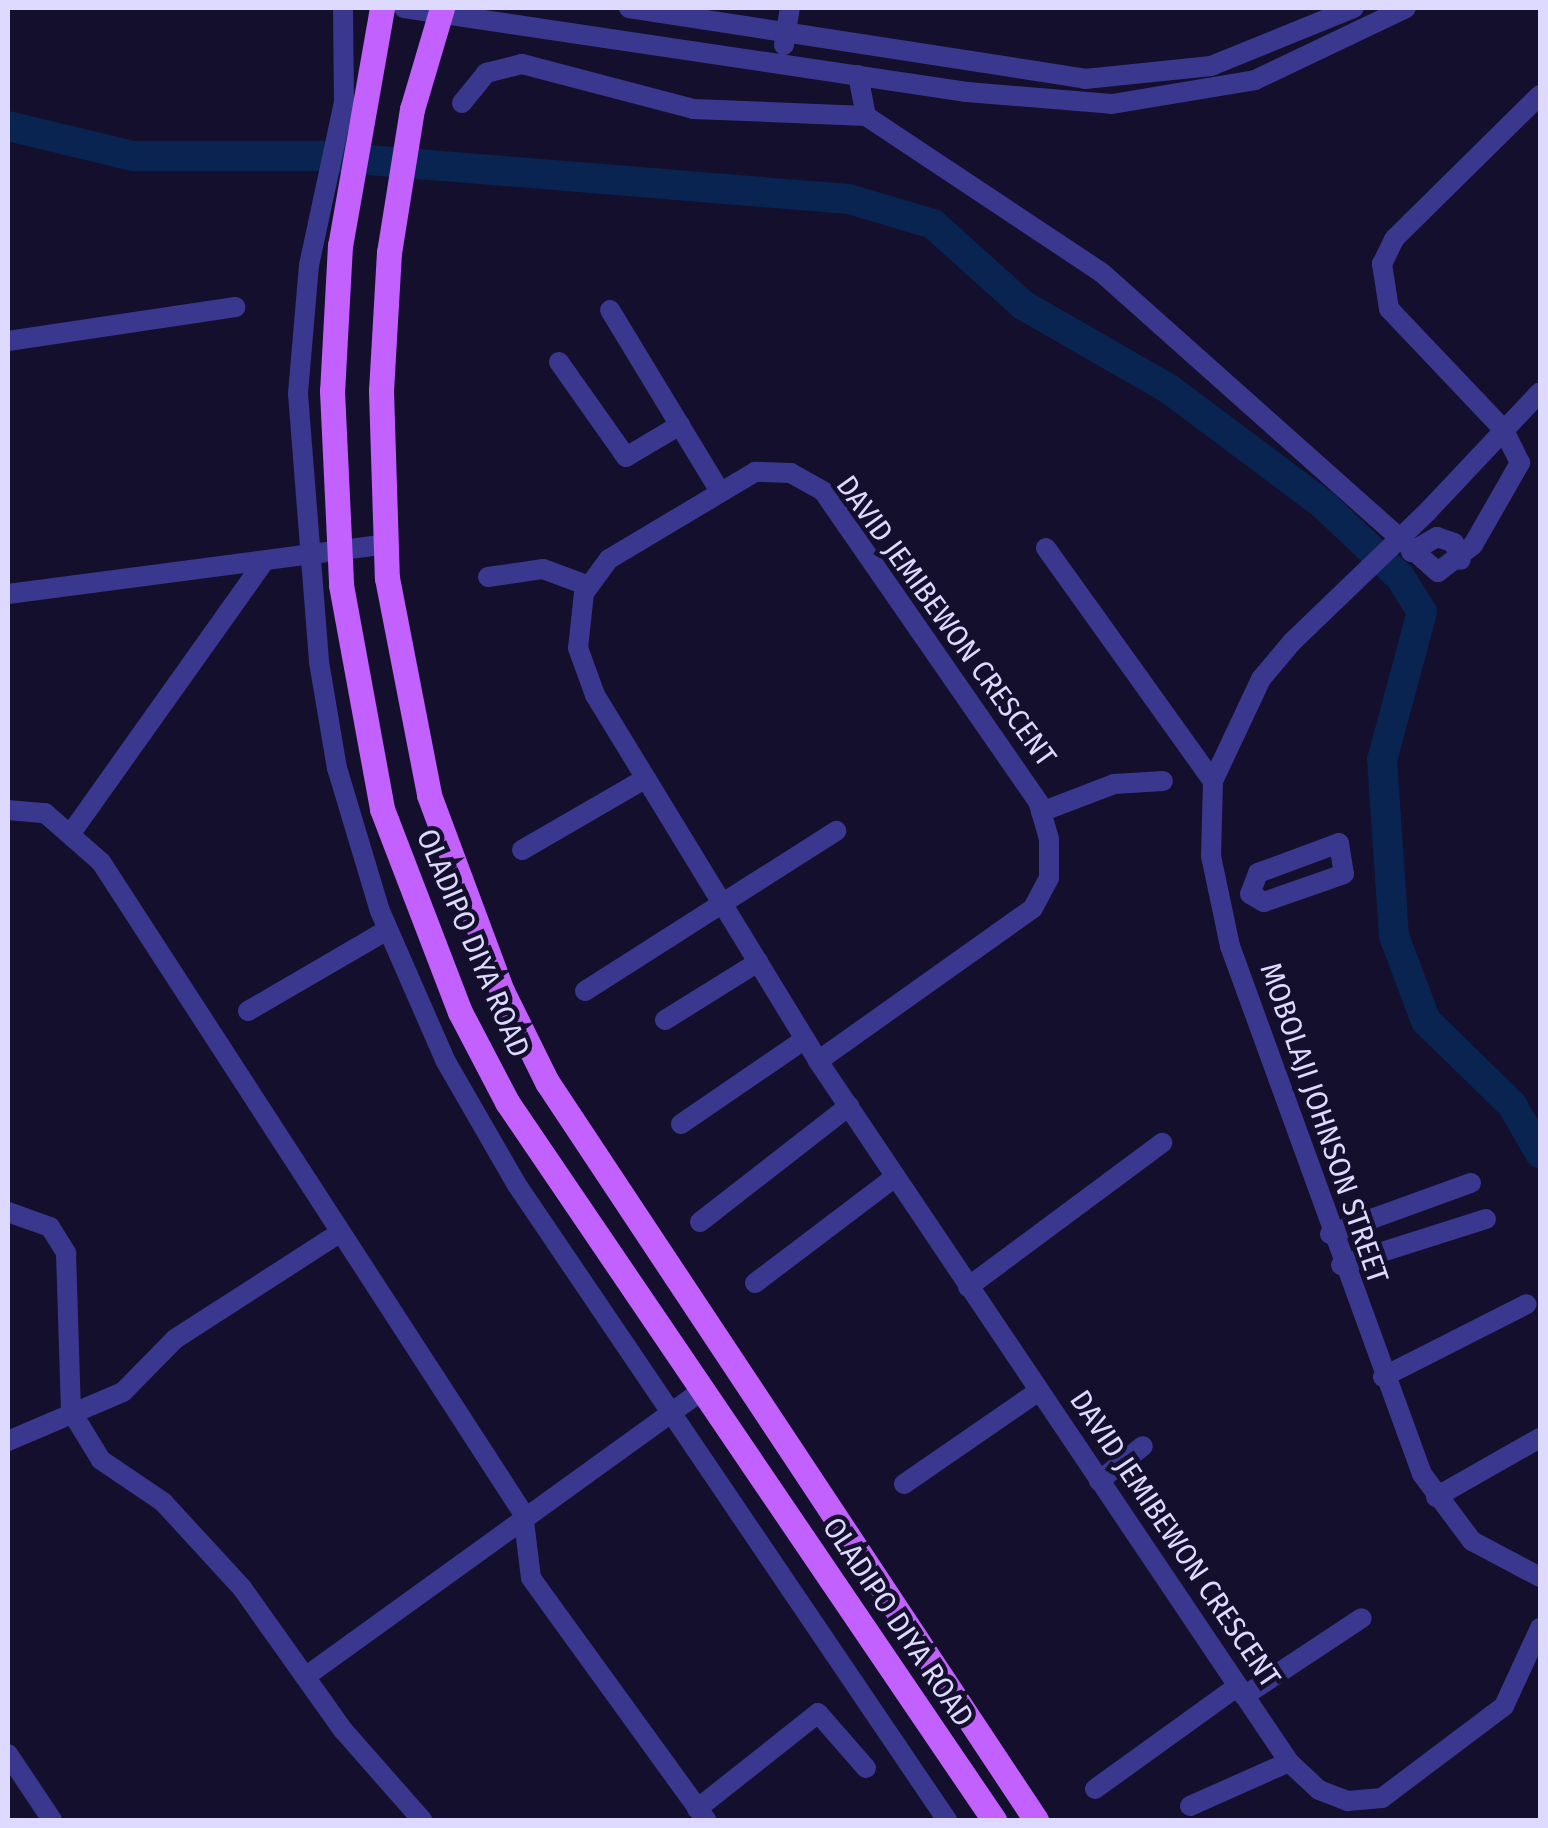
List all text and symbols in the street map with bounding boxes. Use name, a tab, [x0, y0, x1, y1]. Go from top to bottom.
street label: DAVID JEMIBEWON CRESCENT	[829, 469, 1063, 773]
street label: OLADIPO DIYA ROAD	[409, 824, 537, 1062]
street label: MOBOLAJI JOHNSON STREET	[1252, 958, 1396, 1288]
street label: DAVID JEMIBEWON CRESCENT	[1062, 1384, 1288, 1694]
street label: OLADIPO DIYA ROAD	[815, 1511, 981, 1733]

